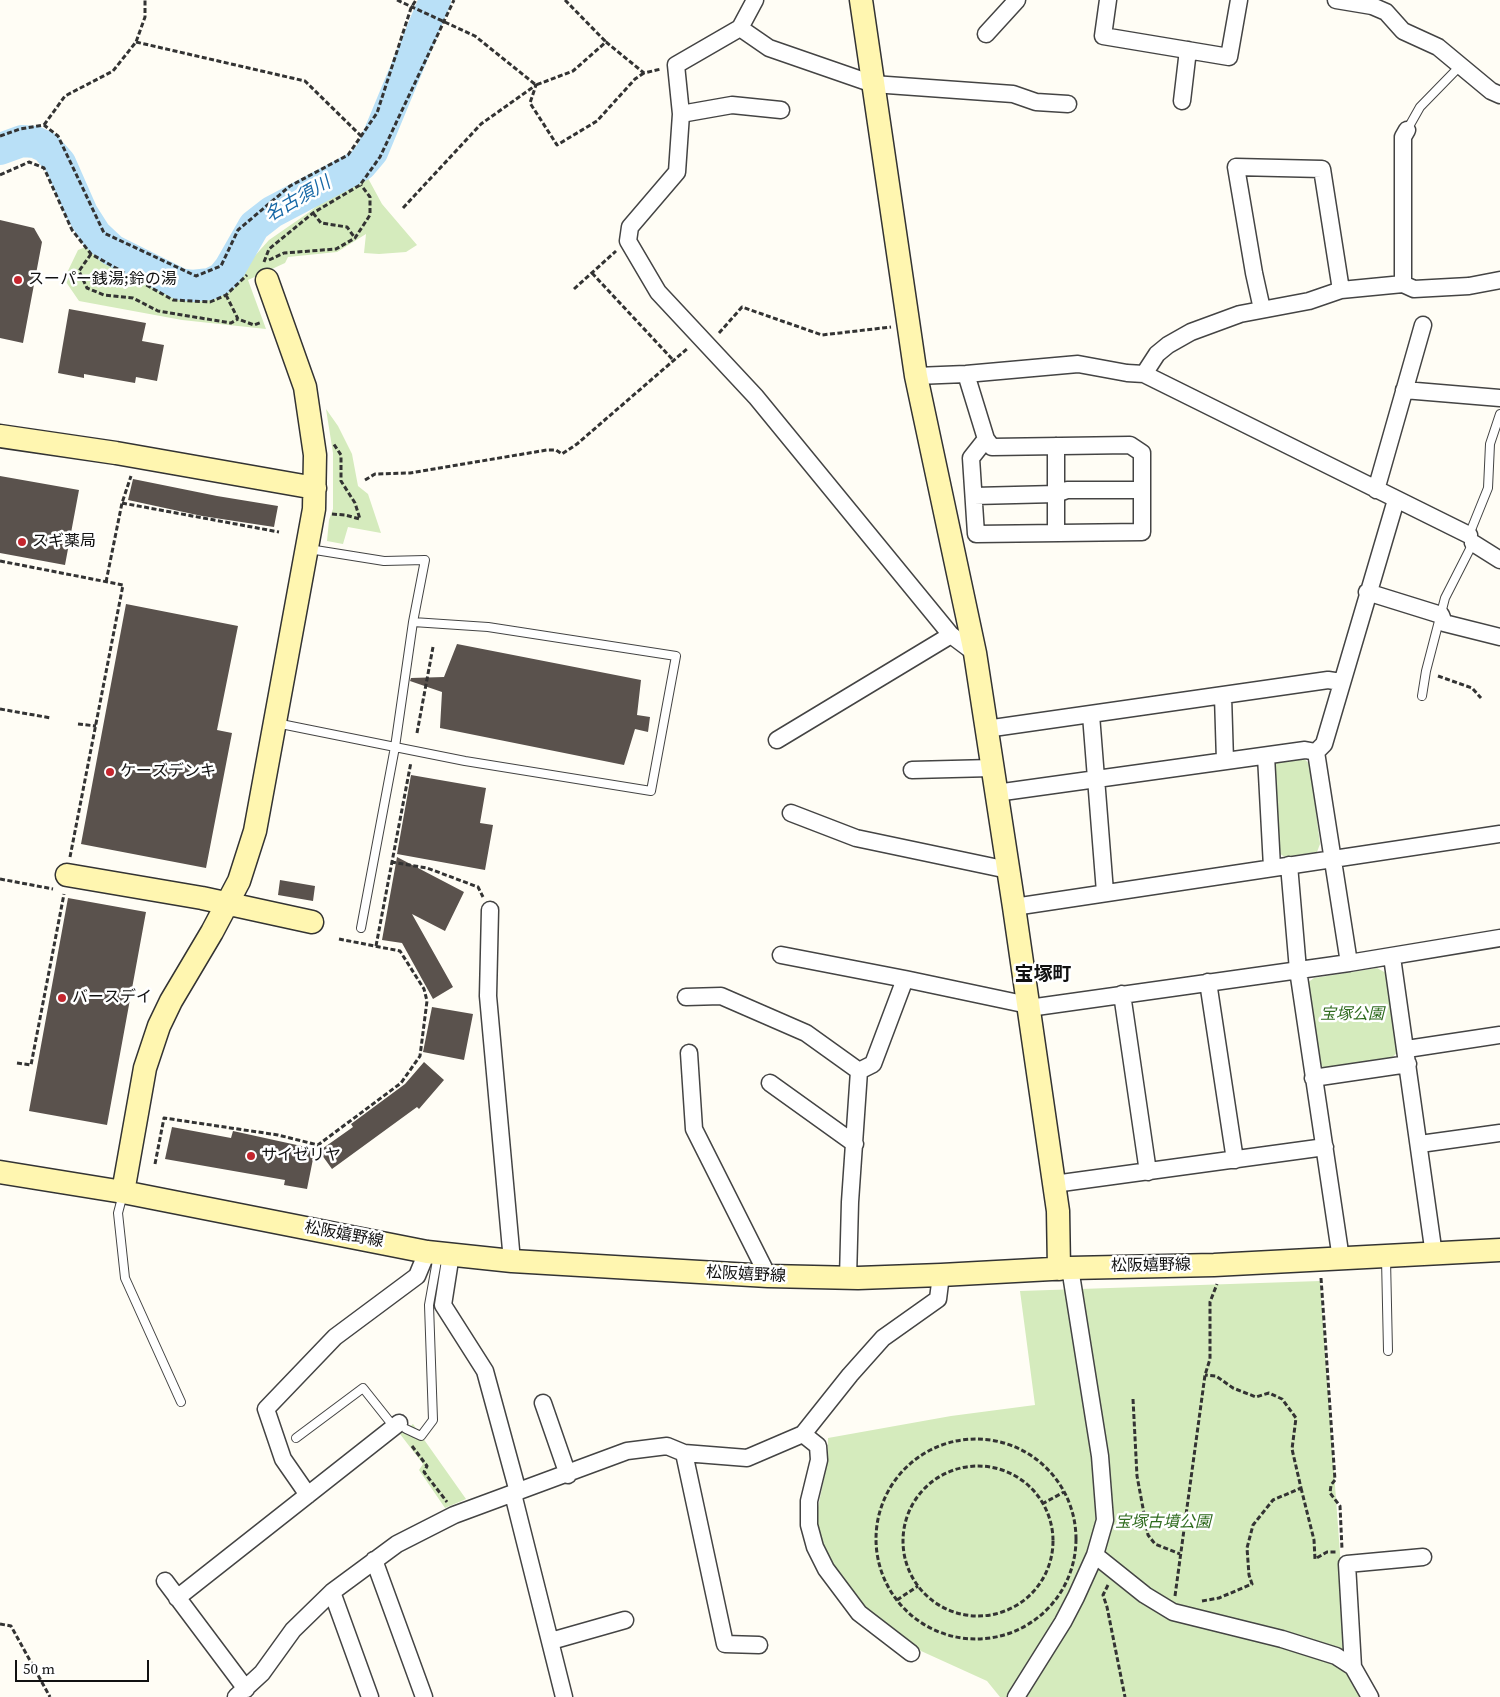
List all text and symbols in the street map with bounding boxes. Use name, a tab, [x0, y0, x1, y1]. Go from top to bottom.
water label: 名古須川	[261, 173, 335, 227]
place label: スーパー銭湯;鈴の湯	[28, 270, 177, 290]
marker: スーパー銭湯;鈴の湯	[12, 274, 24, 286]
place label: スギ薬局	[32, 532, 96, 552]
marker: スギ薬局	[16, 536, 28, 548]
place label: ケーズデンキ	[120, 762, 216, 782]
marker: ケーズデンキ	[104, 766, 116, 778]
district label: 宝塚町	[1015, 964, 1071, 986]
place label: バースデイ	[72, 988, 152, 1008]
marker: バースデイ	[56, 992, 68, 1004]
park label: 宝塚公園	[1320, 1005, 1384, 1025]
place label: サイゼリヤ	[261, 1146, 341, 1166]
marker: サイゼリヤ	[245, 1150, 257, 1162]
street label: 松阪嬉野線	[303, 1218, 385, 1252]
street label: 松阪嬉野線	[1111, 1256, 1191, 1276]
street label: 松阪嬉野線	[706, 1263, 786, 1287]
park label: 宝塚古墳公園	[1115, 1513, 1211, 1533]
scale bar	[18, 1650, 151, 1682]
text: 50 m	[23, 1658, 55, 1679]

